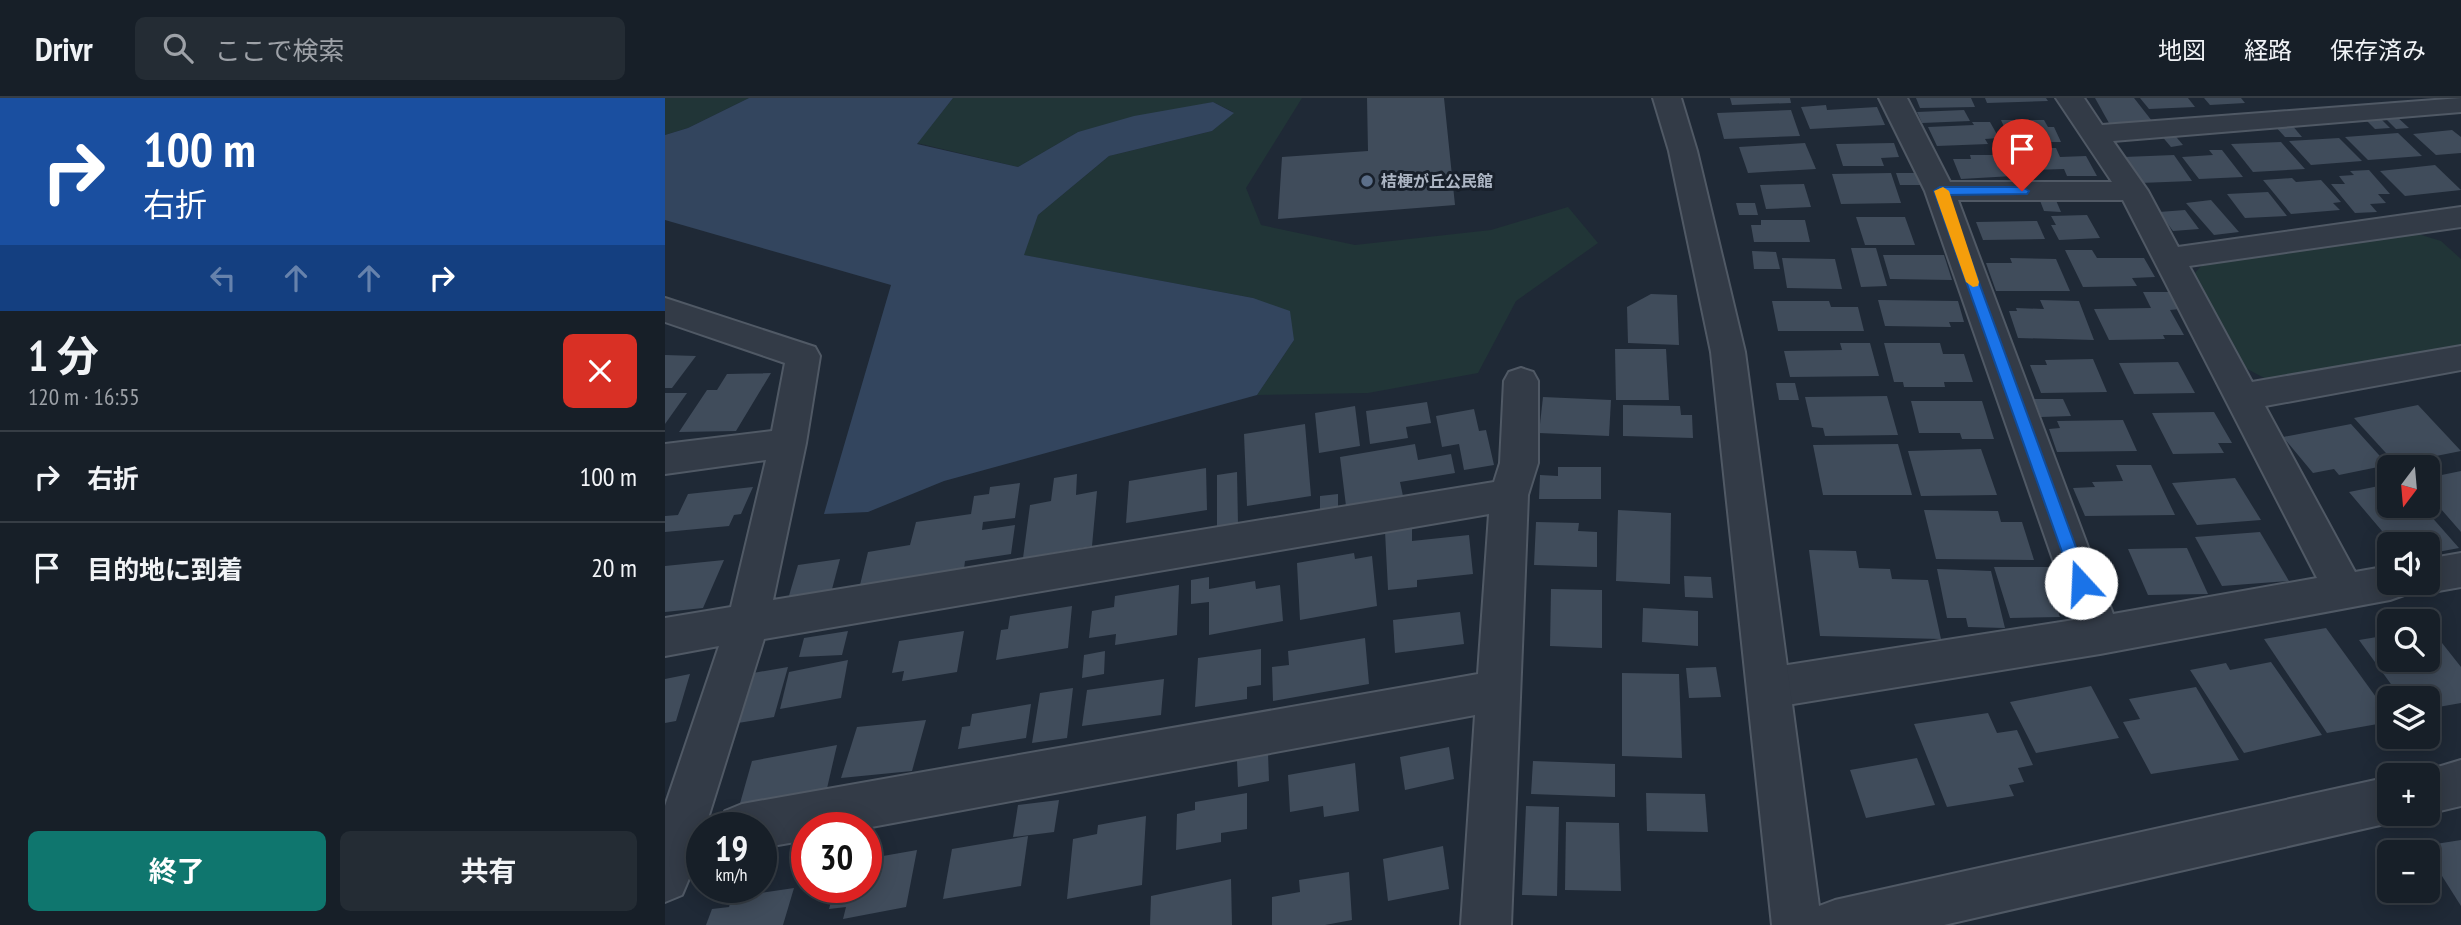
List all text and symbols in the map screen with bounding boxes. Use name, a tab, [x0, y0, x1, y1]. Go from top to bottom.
search box	[135, 17, 625, 80]
text: Drivr	[35, 27, 93, 70]
icon: search	[159, 29, 197, 67]
text: ここで検索	[215, 34, 345, 67]
text: 地図	[2158, 35, 2206, 66]
text: 経路	[2244, 35, 2292, 66]
text: 保存済み	[2330, 35, 2426, 66]
text: 100 m	[143, 117, 256, 181]
pin	[1992, 119, 2052, 191]
icon: right	[28, 126, 119, 217]
icon: arrive	[2003, 130, 2041, 168]
place label: 桔梗が丘公民館	[1381, 171, 1493, 191]
marker: 桔梗が丘公民館	[1359, 173, 1375, 189]
text: 右折	[143, 183, 207, 225]
icon: left	[204, 259, 242, 297]
icon: ahead	[277, 259, 315, 297]
icon: ahead	[350, 259, 388, 297]
icon: right	[423, 259, 461, 297]
text: 1 分	[28, 328, 99, 383]
button: close	[563, 334, 637, 408]
text: 120 m · 16:55	[28, 382, 140, 411]
north arrow	[2377, 455, 2439, 518]
map controls	[2377, 455, 2440, 903]
icon: right	[28, 458, 66, 496]
text: 100 m	[579, 460, 637, 493]
text: 右折	[87, 462, 139, 495]
button: sound	[2377, 532, 2440, 595]
position arrow	[2044, 546, 2118, 620]
icon: arrive	[28, 549, 66, 587]
text: 20 m	[591, 551, 637, 584]
text: 目的地に到着	[87, 553, 243, 586]
button: search	[2377, 609, 2440, 672]
button: layers	[2377, 686, 2440, 749]
button: +	[2377, 763, 2440, 826]
speed limit sign: 30	[791, 812, 882, 903]
text: 19	[715, 825, 748, 871]
button: 終了	[28, 831, 326, 911]
button: 共有	[340, 831, 637, 911]
button: −	[2377, 840, 2440, 903]
text: km/h	[716, 863, 747, 886]

